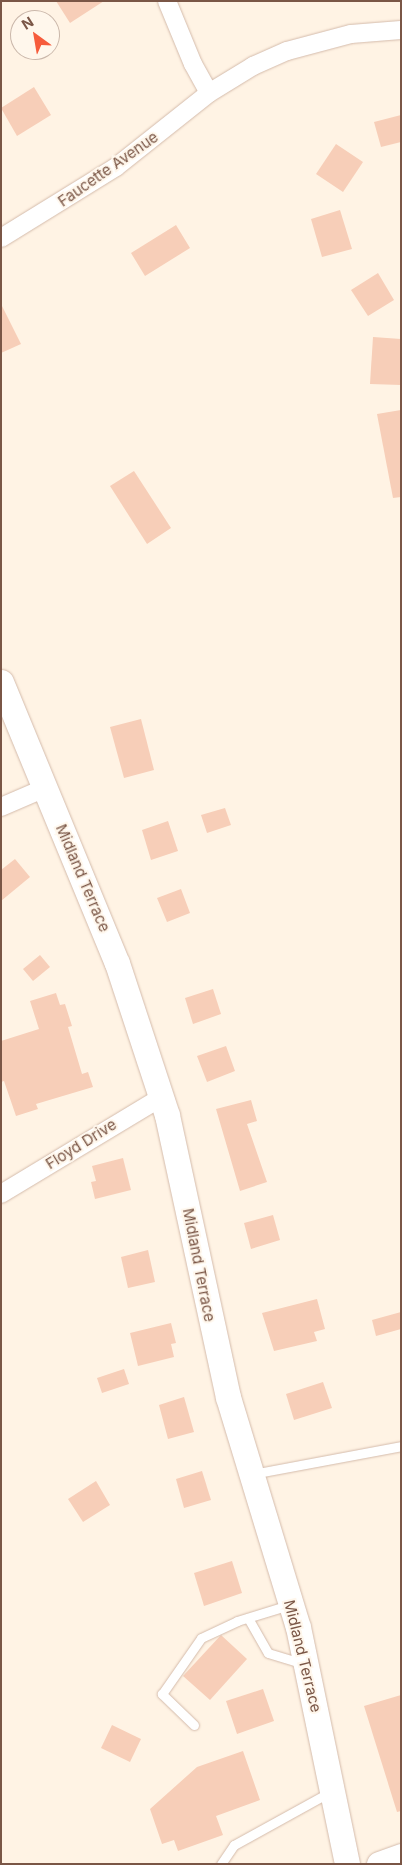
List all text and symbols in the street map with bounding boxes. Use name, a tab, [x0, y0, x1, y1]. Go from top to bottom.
north arrow	[10, 10, 60, 60]
text: N	[18, 13, 36, 33]
street label: Faucette Avenue	[54, 128, 162, 210]
street label: Midland Terrace	[52, 821, 114, 935]
street label: Floyd Drive	[42, 1115, 120, 1173]
street label: Midland Terrace	[179, 1207, 219, 1323]
street label: Midland Terrace	[280, 1598, 326, 1714]

